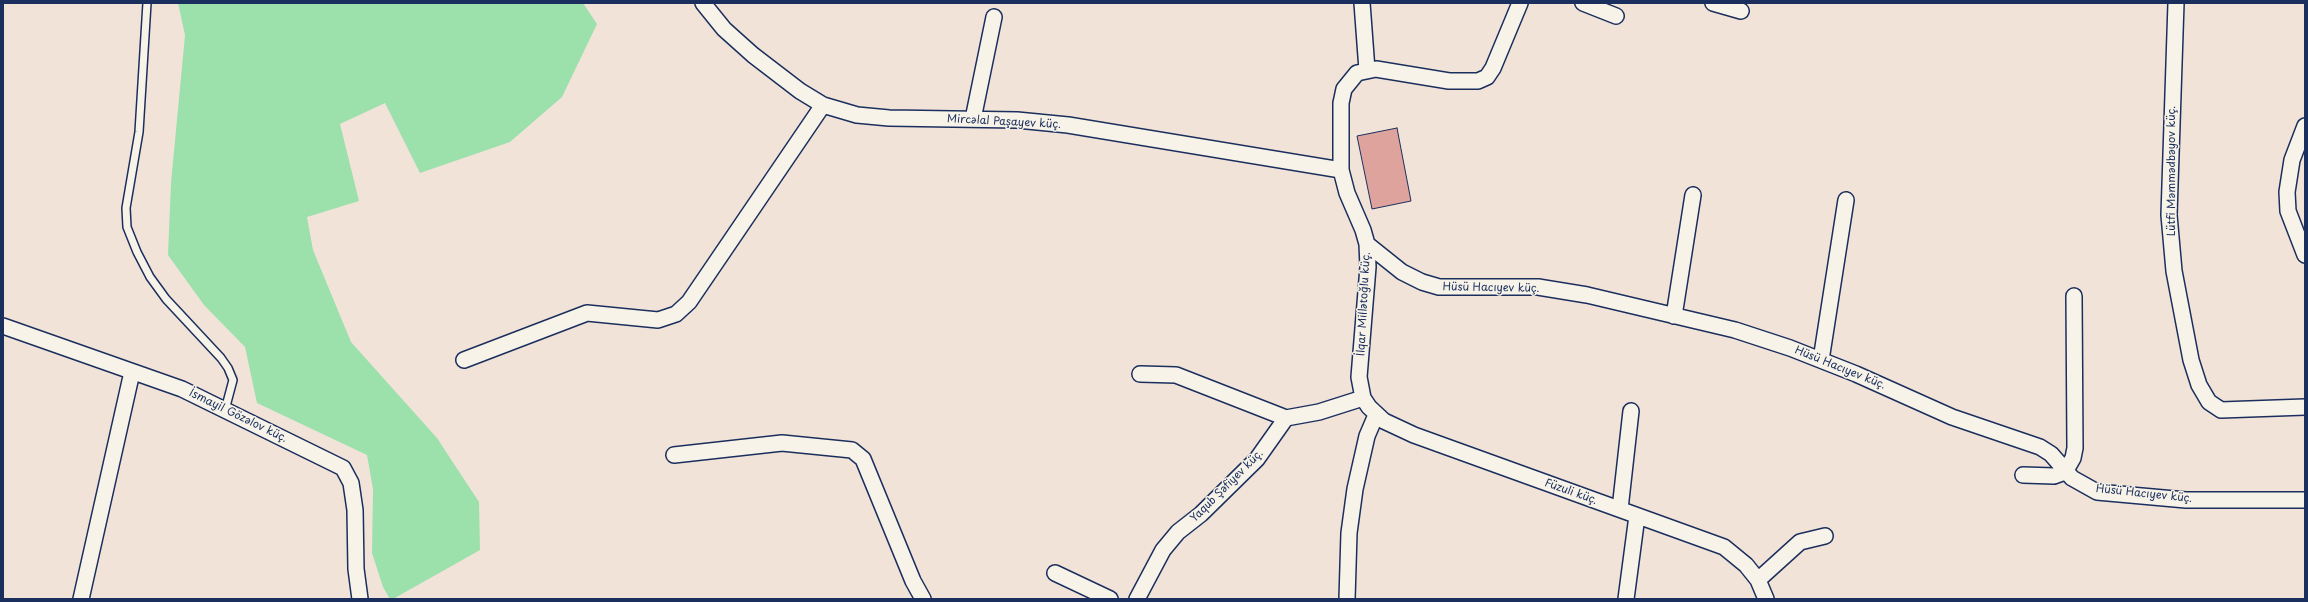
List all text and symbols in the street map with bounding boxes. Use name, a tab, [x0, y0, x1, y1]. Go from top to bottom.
street label: Lütfi Məmmədbəyov küç.	[2165, 106, 2179, 236]
street label: Mircəlal Paşayev küç.	[947, 112, 1061, 132]
street label: İlqar Millətoğlu küç.	[1355, 252, 1373, 356]
street label: Hüsü Hacıyev küç.	[1442, 281, 1540, 295]
street label: Hüsü Hacıyev küç.	[1793, 344, 1887, 392]
street label: İsmayil Gözəlov küç.	[187, 386, 289, 446]
street label: Yaqub Şəfiyev küç.	[1188, 447, 1266, 525]
street label: Füzuli küç.	[1543, 476, 1599, 508]
street label: Hüsü Hacıyev küç.	[2095, 482, 2193, 506]

